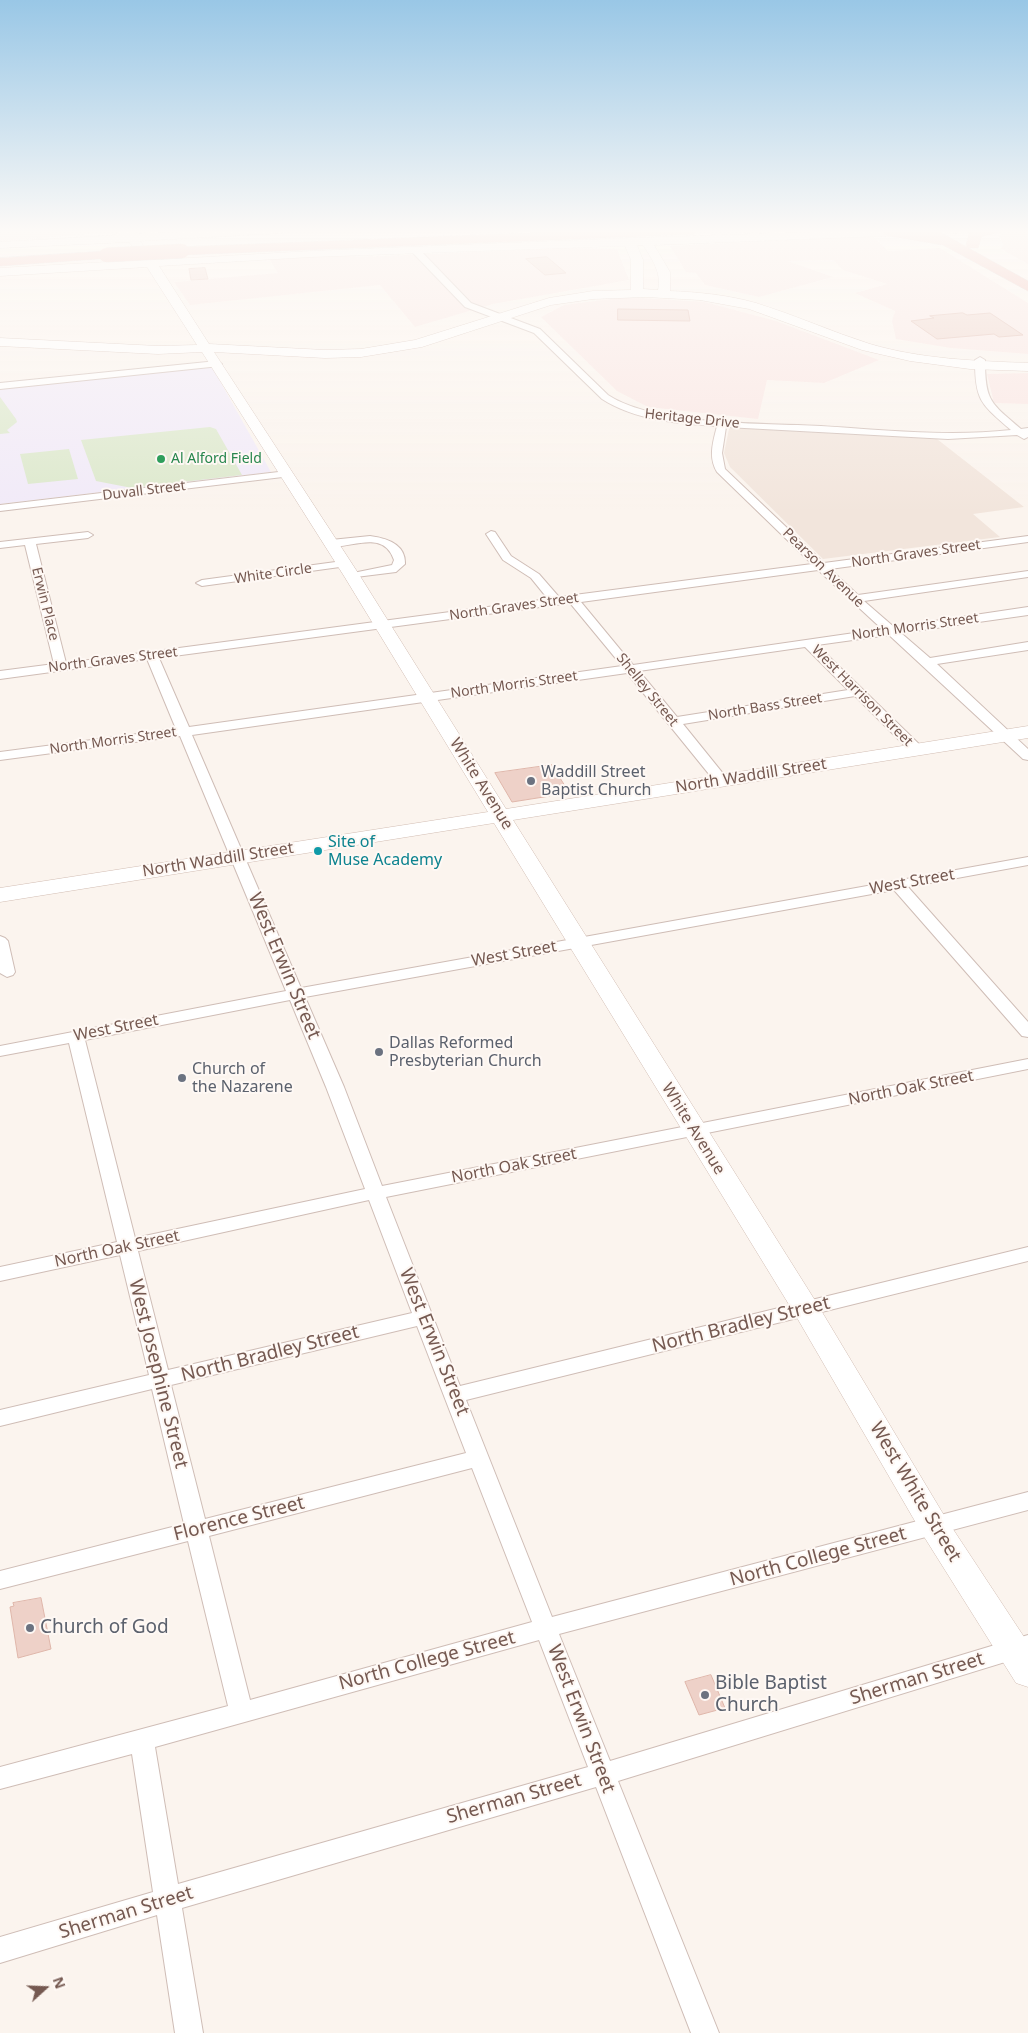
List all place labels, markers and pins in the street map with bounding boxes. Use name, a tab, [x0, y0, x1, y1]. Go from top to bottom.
place label: Al Alford Field	[171, 451, 262, 467]
marker: Al Alford Field	[155, 453, 167, 465]
place label: Waddill Street Baptist Church	[541, 762, 651, 800]
marker: Waddill Street Baptist Church	[525, 775, 537, 787]
place label: Site of Muse Academy	[328, 832, 442, 870]
marker: Site of Muse Academy	[312, 845, 324, 857]
place label: Dallas Reformed Presbyterian Church	[389, 1033, 542, 1071]
marker: Dallas Reformed Presbyterian Church	[373, 1046, 385, 1058]
place label: Church of the Nazarene	[192, 1059, 293, 1097]
marker: Church of the Nazarene	[176, 1072, 188, 1084]
place label: Church of God	[40, 1617, 169, 1639]
marker: Church of God	[24, 1622, 36, 1634]
place label: Bible Baptist Church	[715, 1673, 827, 1717]
marker: Bible Baptist Church	[699, 1689, 711, 1701]

